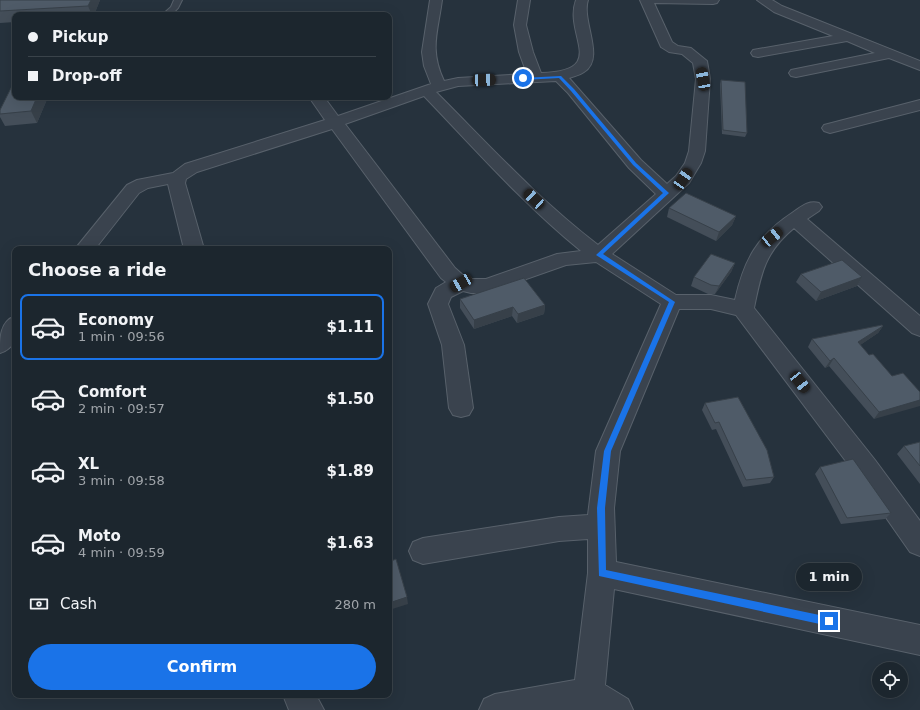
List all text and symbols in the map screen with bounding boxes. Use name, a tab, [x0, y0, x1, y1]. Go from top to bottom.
text: Pickup	[52, 28, 108, 46]
car	[695, 66, 711, 92]
text: Drop-off	[52, 67, 122, 85]
route start	[514, 69, 532, 87]
car	[472, 74, 496, 86]
car	[671, 166, 695, 192]
car	[521, 186, 547, 212]
car	[759, 225, 785, 249]
text: Choose a ride	[28, 259, 167, 280]
car	[448, 272, 474, 294]
icon: car	[30, 309, 66, 345]
text: Economy	[78, 311, 154, 329]
text: $1.11	[327, 318, 374, 336]
text: 1 min · 09:56	[78, 329, 165, 344]
car	[788, 369, 812, 395]
icon: car	[30, 381, 66, 417]
text: Comfort	[78, 383, 146, 401]
text: $1.50	[327, 390, 374, 408]
text: 2 min · 09:57	[78, 401, 165, 416]
icon: car	[30, 453, 66, 489]
text: XL	[78, 455, 99, 473]
text: $1.89	[327, 462, 374, 480]
text: 3 min · 09:58	[78, 473, 165, 488]
icon: car	[30, 525, 66, 561]
text: Moto	[78, 527, 121, 545]
text: $1.63	[327, 534, 374, 552]
text: 4 min · 09:59	[78, 545, 165, 560]
callout: 1 min	[796, 563, 862, 591]
text: 1 min	[809, 569, 849, 584]
icon: cash	[28, 593, 50, 615]
text: Cash	[60, 595, 97, 613]
text: 280 m	[334, 597, 376, 612]
route end	[820, 612, 838, 630]
button: Confirm	[28, 644, 376, 690]
map controls	[872, 662, 908, 698]
button: locate	[872, 662, 908, 698]

